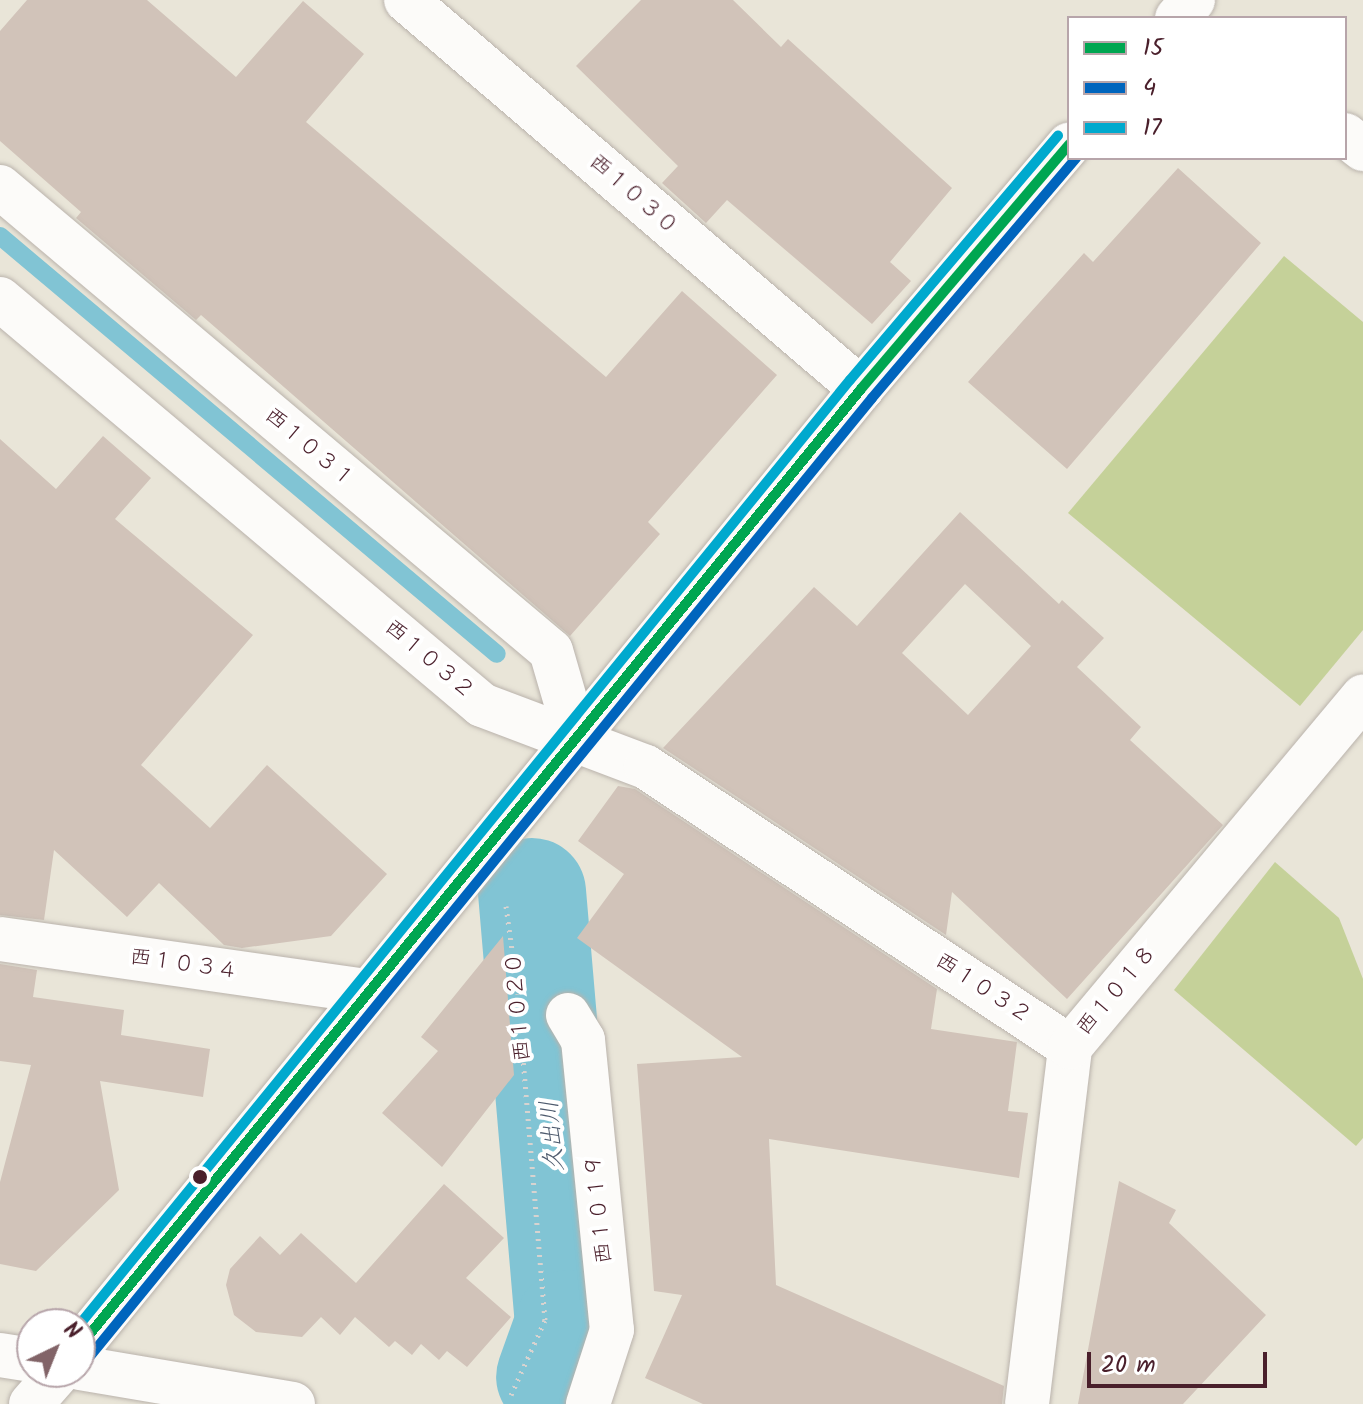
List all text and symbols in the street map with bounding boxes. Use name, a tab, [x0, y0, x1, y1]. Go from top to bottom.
legend	[1067, 16, 1347, 160]
text: 15	[1143, 29, 1163, 68]
text: 4	[1143, 69, 1156, 108]
text: 17	[1143, 109, 1162, 148]
street label: 西１０３０	[583, 149, 683, 241]
street label: 西１０３１	[258, 403, 360, 493]
street label: 西１０３２	[378, 615, 480, 705]
street label: 西１０１８	[1072, 940, 1162, 1042]
street label: 西１０３４	[128, 944, 240, 986]
street label: 西１０３２	[930, 948, 1036, 1030]
street label: 西１０２０	[501, 951, 537, 1063]
water label: 久出川	[536, 1099, 570, 1173]
street label: 西１０１９	[581, 1153, 619, 1265]
unlabelled marker	[192, 1169, 208, 1185]
north arrow	[16, 1308, 96, 1388]
text: N	[54, 1314, 88, 1349]
scale bar	[1091, 1336, 1271, 1386]
text: 20 m	[1101, 1346, 1156, 1385]

